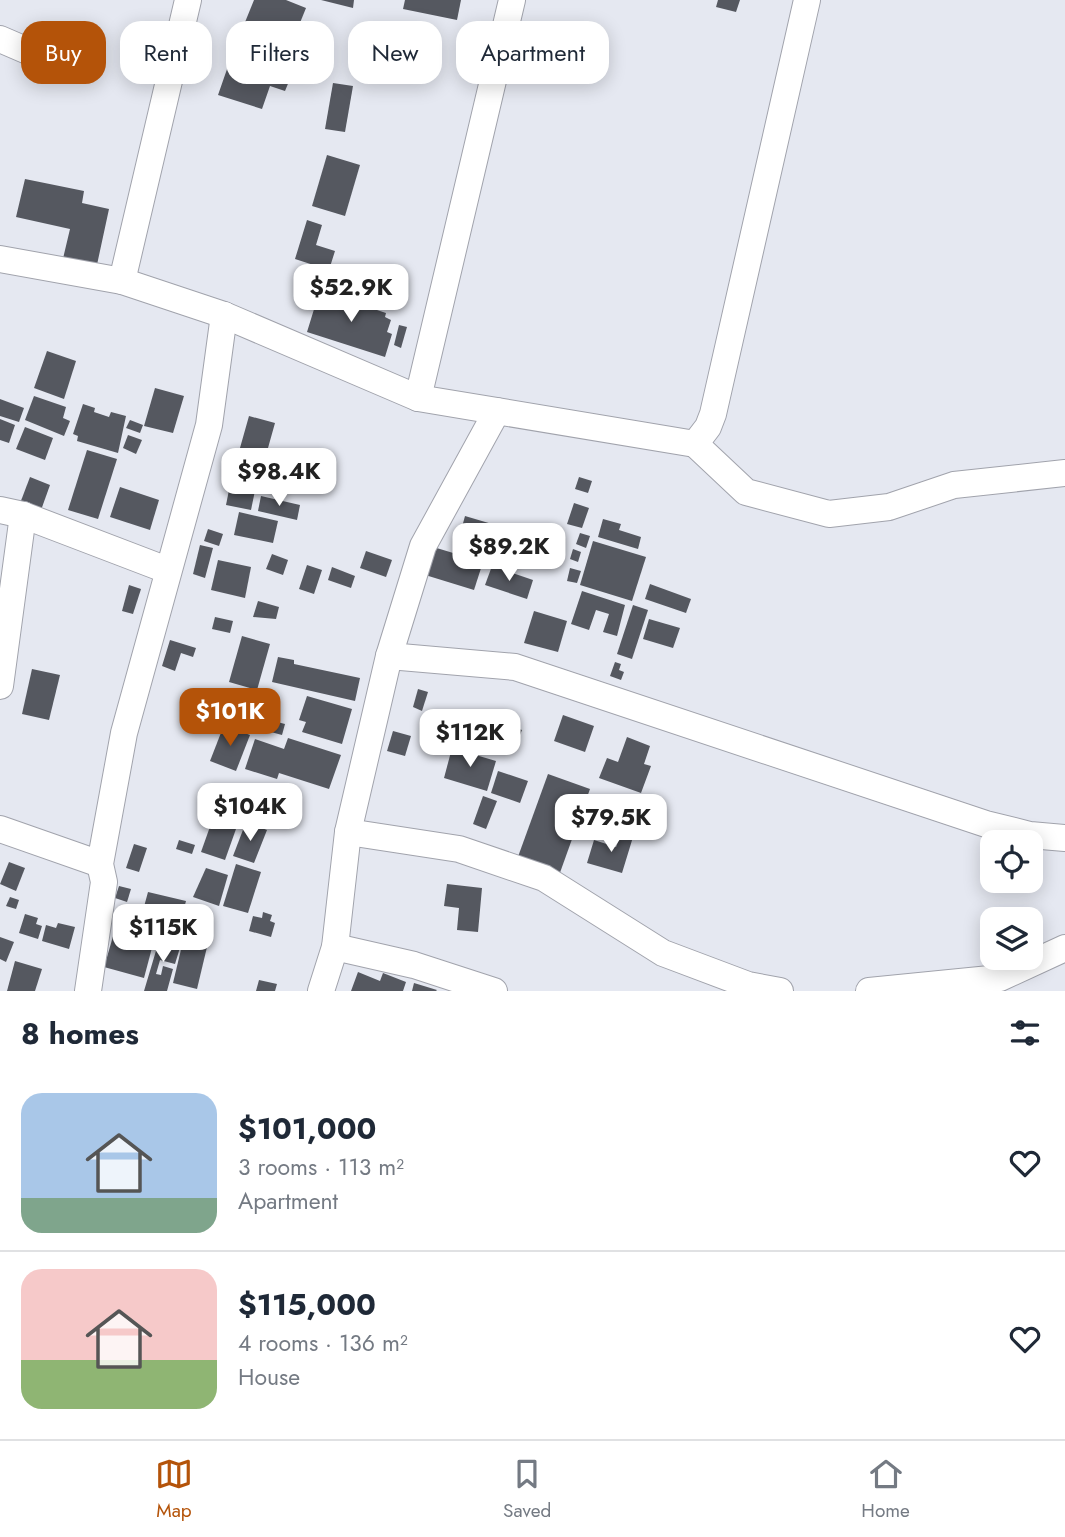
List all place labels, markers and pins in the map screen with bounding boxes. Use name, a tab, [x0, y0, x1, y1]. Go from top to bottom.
pin: $52.9K	[294, 264, 408, 324]
pin: $98.4K	[222, 448, 336, 508]
pin: $89.2K	[452, 524, 566, 583]
pin: $101K	[181, 688, 279, 748]
pin: $112K	[421, 710, 519, 769]
pin: $104K	[201, 784, 299, 843]
pin: $79.5K	[554, 794, 668, 854]
pin: $115K	[114, 904, 212, 964]

